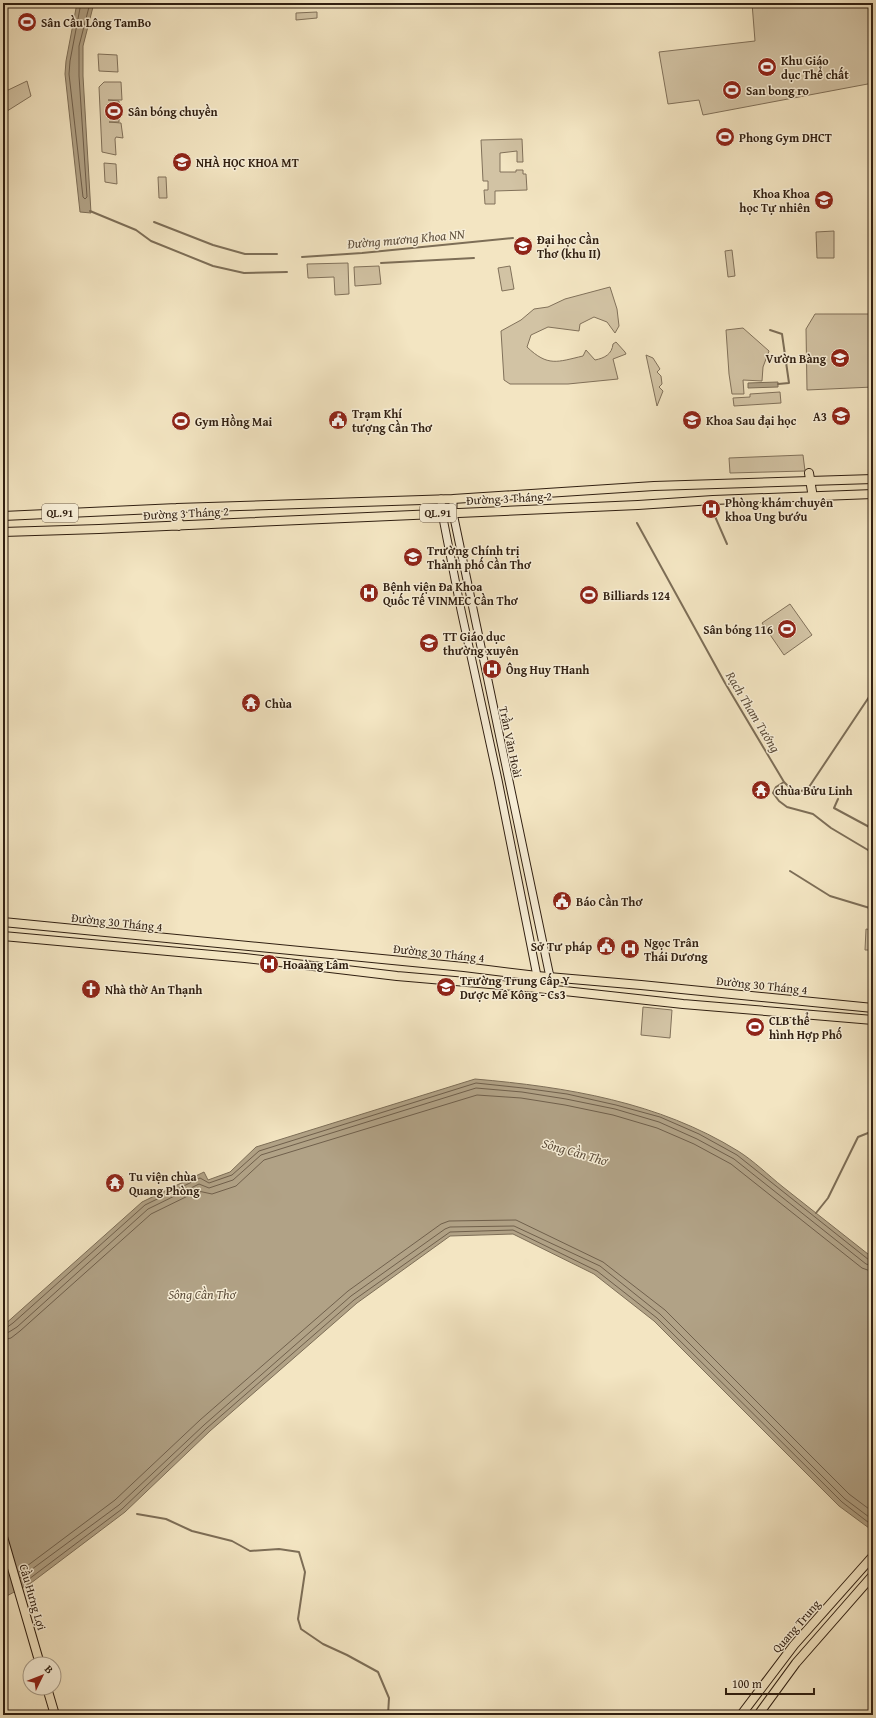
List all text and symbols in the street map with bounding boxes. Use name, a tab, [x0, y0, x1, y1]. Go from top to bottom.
sports icon: Sân Cầu Lông TamBo	[16, 11, 38, 33]
place label: Sân Cầu Lông TamBo	[41, 14, 152, 31]
place label: Khu Giáo dục Thể chất	[781, 52, 849, 83]
sports icon: Khu Giáo dục Thể chất	[756, 56, 778, 78]
sports icon: San bong ro	[721, 79, 743, 101]
place label: San bong ro	[746, 82, 810, 99]
sports icon: Sân bóng chuyền	[103, 100, 125, 122]
place label: Sân bóng chuyền	[128, 103, 218, 120]
sports icon: Phong Gym DHCT	[714, 126, 736, 148]
place label: Phong Gym DHCT	[739, 129, 832, 146]
school or university icon: NHÀ HỌC KHOA MT	[171, 151, 193, 173]
place label: NHÀ HỌC KHOA MT	[196, 154, 299, 171]
place label: Khoa Khoa học Tự nhiên	[739, 185, 811, 216]
school or university icon: Khoa Khoa học Tự nhiên	[813, 189, 835, 211]
water label: Đường mương Khoa NN	[346, 224, 466, 254]
place label: Đại học Cần Thơ (khu II)	[537, 231, 601, 262]
school or university icon: Đại học Cần Thơ (khu II)	[512, 235, 534, 257]
school or university icon: Vườn Bàng	[829, 347, 851, 369]
place label: Vườn Bàng	[766, 350, 827, 367]
place label: Trạm Khí tượng Cần Thơ	[352, 405, 433, 436]
school or university icon: A3	[830, 405, 852, 427]
place label: A3	[813, 408, 827, 425]
public building icon: Trạm Khí tượng Cần Thơ	[327, 409, 349, 431]
school or university icon: Khoa Sau đại học	[681, 409, 703, 431]
sports icon: Gym Hồng Mai	[170, 410, 192, 432]
place label: Khoa Sau đại học	[706, 412, 797, 429]
place label: Gym Hồng Mai	[195, 413, 273, 430]
street label: Đường 3 Tháng 2	[466, 487, 552, 509]
place label: Phòng khám chuyên khoa Ung bướu	[725, 494, 833, 525]
hospital icon: Phòng khám chuyên khoa Ung bướu	[700, 498, 722, 520]
street label: Đường 3 Tháng 2	[143, 502, 229, 524]
road number: QL.91	[42, 504, 78, 522]
road number: QL.91	[420, 504, 456, 522]
place label: Trường Chính trị Thành phố Cần Thơ	[427, 542, 532, 573]
school or university icon: Trường Chính trị Thành phố Cần Thơ	[402, 546, 424, 568]
place label: Bệnh viện Đa Khoa Quốc Tế VINMEC Cần Thơ	[383, 578, 519, 609]
hospital icon: Bệnh viện Đa Khoa Quốc Tế VINMEC Cần Thơ	[358, 582, 380, 604]
sports icon: Billiards 124	[578, 584, 600, 606]
place label: Billiards 124	[603, 587, 670, 604]
sports icon: Sân bóng 116	[776, 618, 798, 640]
place label: Sân bóng 116	[703, 621, 773, 638]
place label: TT Giáo dục thường xuyên	[443, 628, 519, 659]
school or university icon: TT Giáo dục thường xuyên	[418, 632, 440, 654]
hospital icon: Ông Huy THanh	[481, 658, 503, 680]
place label: Ông Huy THanh	[506, 661, 589, 678]
water label: Rạch Tham Tướng	[721, 667, 785, 756]
temple icon: Chùa	[240, 692, 262, 714]
place label: Chùa	[265, 695, 293, 712]
street label: Trần Văn Hoài	[495, 705, 527, 780]
temple icon: chùa Bửu Linh	[750, 779, 772, 801]
place label: chùa Bửu Linh	[775, 782, 853, 799]
public building icon: Báo Cần Thơ	[551, 890, 573, 912]
place label: Báo Cần Thơ	[576, 893, 643, 910]
street label: Đường 30 Tháng 4	[71, 909, 164, 935]
place label: Ngọc Trân Thái Dương	[644, 934, 708, 965]
public building icon: Sở Tư pháp	[595, 935, 617, 957]
place label: Sở Tư pháp	[531, 938, 592, 955]
hospital icon: Ngọc Trân Thái Dương	[619, 938, 641, 960]
street label: Đường 30 Tháng 4	[393, 940, 486, 966]
hospital icon: Hoaàng Lâm	[258, 953, 280, 975]
place label: Hoaàng Lâm	[283, 956, 349, 973]
place label: Trường Trung Cấp Y Dược Mê Kông - Cs3	[460, 972, 570, 1003]
street label: Đường 30 Tháng 4	[716, 972, 809, 998]
school or university icon: Trường Trung Cấp Y Dược Mê Kông - Cs3	[435, 976, 457, 998]
church icon: Nhà thờ An Thạnh	[80, 978, 102, 1000]
place label: Nhà thờ An Thạnh	[105, 981, 202, 998]
place label: CLB thể hình Hợp Phố	[769, 1012, 843, 1043]
sports icon: CLB thể hình Hợp Phố	[744, 1016, 766, 1038]
water label: Sông Cần Thơ	[540, 1134, 611, 1171]
place label: Tu viện chùa Quang Phòng	[129, 1168, 200, 1199]
temple icon: Tu viện chùa Quang Phòng	[104, 1172, 126, 1194]
water label: Sông Cần Thơ	[168, 1285, 237, 1304]
street label: Cầu Hưng Lợi	[15, 1562, 51, 1633]
street label: Quang Trung	[768, 1596, 824, 1656]
north arrow	[22, 1656, 62, 1696]
text: B	[41, 1661, 58, 1677]
scale bar	[726, 1670, 814, 1696]
text: 100 m	[732, 1675, 762, 1692]

